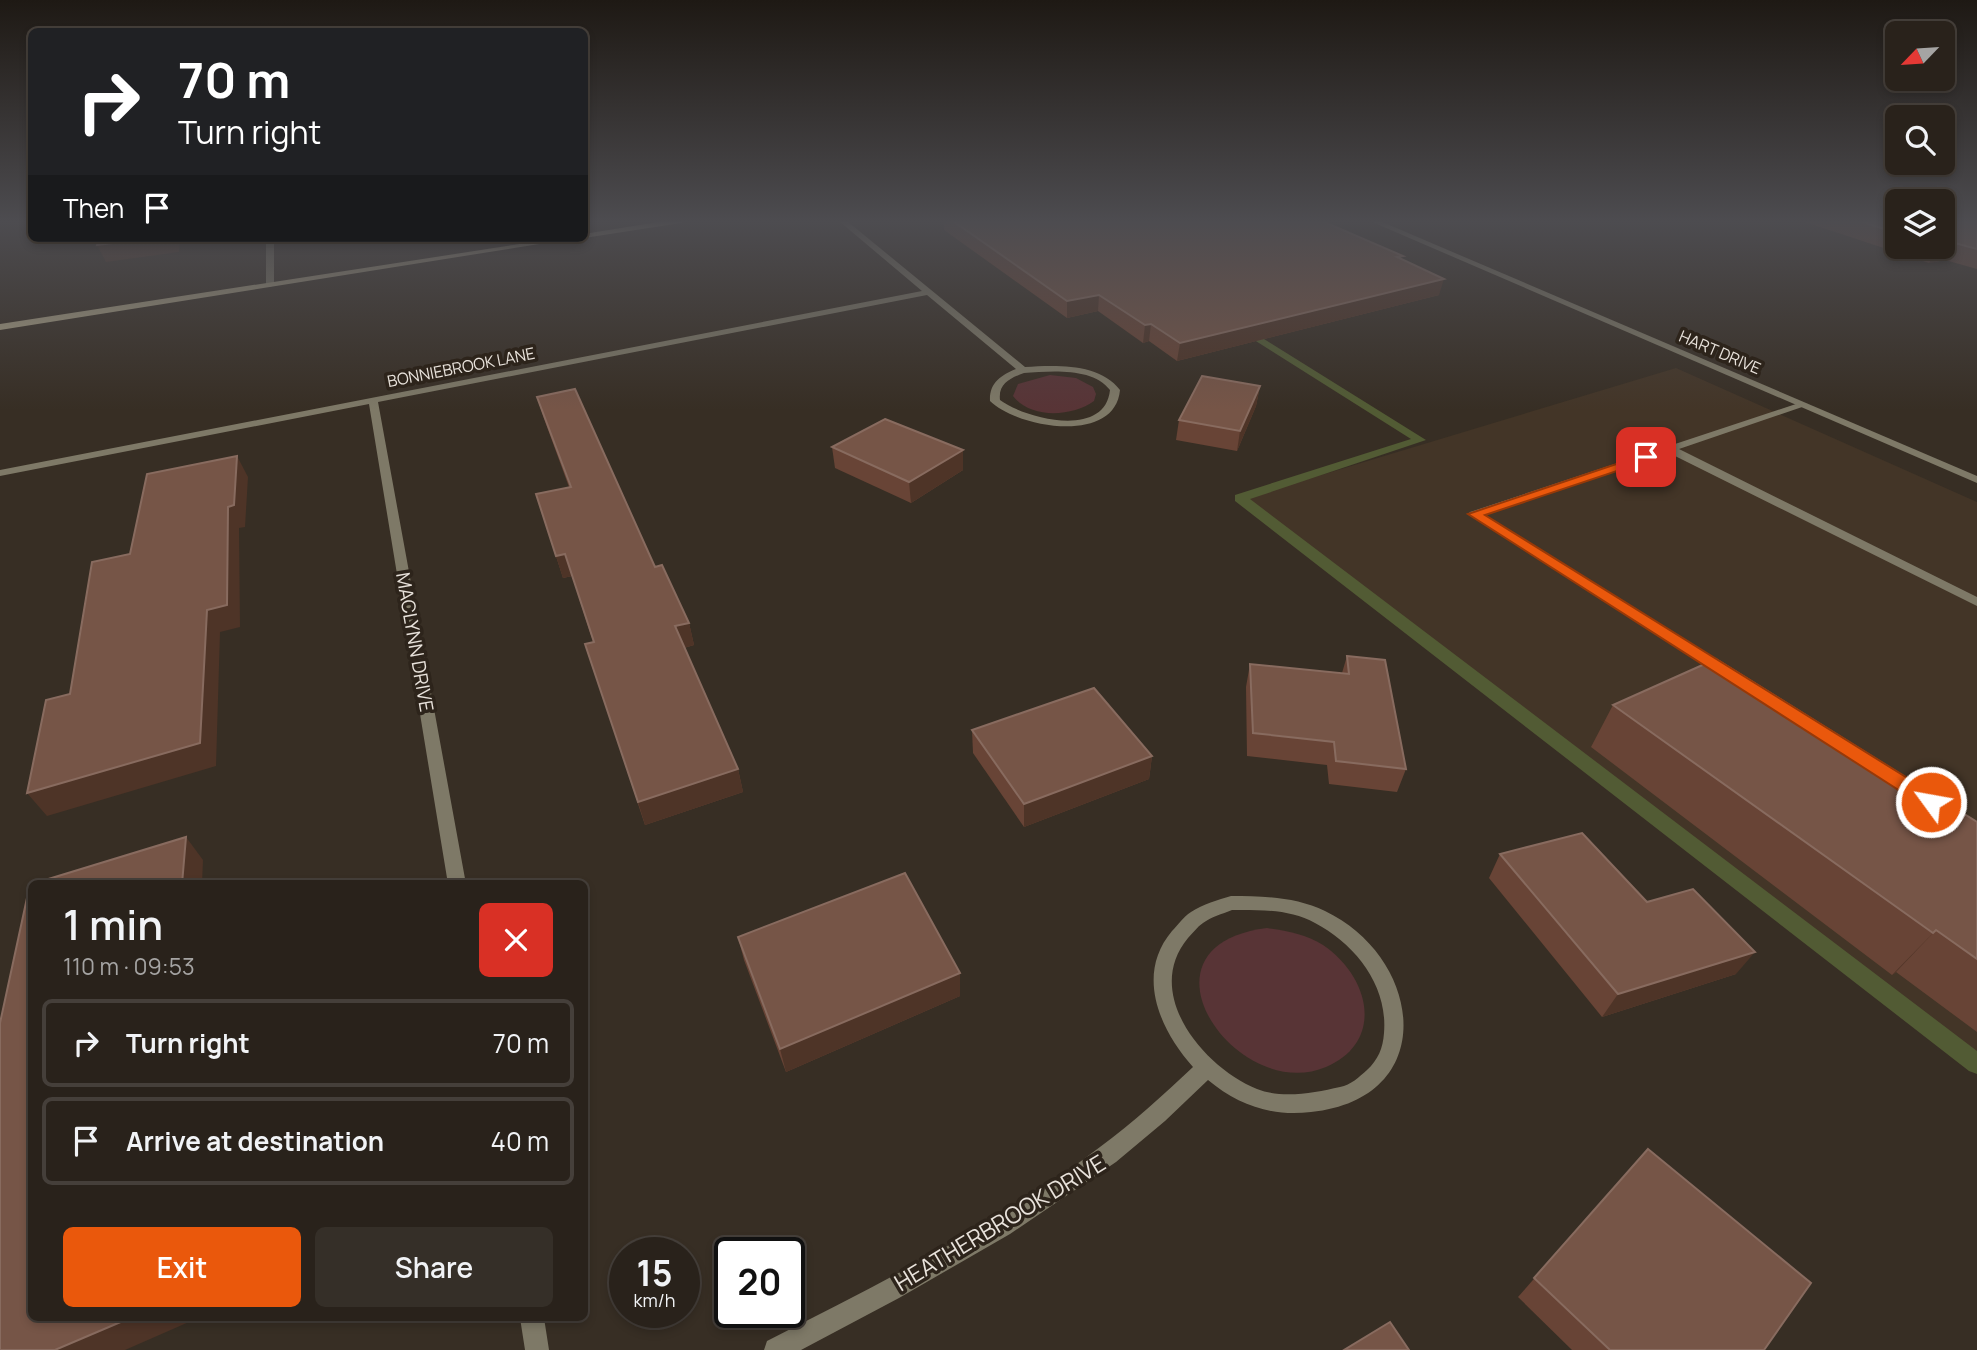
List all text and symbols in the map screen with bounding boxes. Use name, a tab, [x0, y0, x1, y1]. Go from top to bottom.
north arrow	[1885, 21, 1955, 91]
map controls	[1885, 21, 1955, 259]
text: 70 m	[178, 46, 290, 113]
icon: right	[63, 56, 154, 147]
button: search	[1885, 105, 1955, 175]
text: Turn right	[178, 110, 321, 154]
icon: arrive	[138, 189, 176, 227]
button: layers	[1885, 189, 1955, 259]
text: Then	[63, 190, 124, 226]
street label: HART DRIVE	[1676, 325, 1764, 379]
street label: BONNIEBROOK LANE	[385, 342, 537, 392]
pin	[1616, 427, 1676, 487]
icon: arrive	[1627, 438, 1665, 476]
street label: MACLYNN DRIVE	[390, 570, 440, 714]
position arrow	[1894, 765, 1968, 839]
text: 1 min	[63, 895, 163, 953]
button: close	[479, 903, 553, 977]
text: 110 m · 09:53	[63, 950, 195, 982]
icon: right	[67, 1024, 105, 1062]
text: Turn right	[126, 1025, 250, 1061]
text: 70 m	[493, 1025, 549, 1061]
icon: arrive	[67, 1122, 105, 1160]
text: Arrive at destination	[126, 1123, 384, 1159]
text: 40 m	[491, 1123, 549, 1159]
street label: HEATHERBROOK DRIVE	[888, 1146, 1111, 1298]
button: Exit	[63, 1227, 301, 1307]
button: Share	[315, 1227, 553, 1307]
speed limit sign: 20	[714, 1237, 805, 1328]
text: 15	[637, 1249, 672, 1297]
text: km/h	[634, 1288, 675, 1312]

